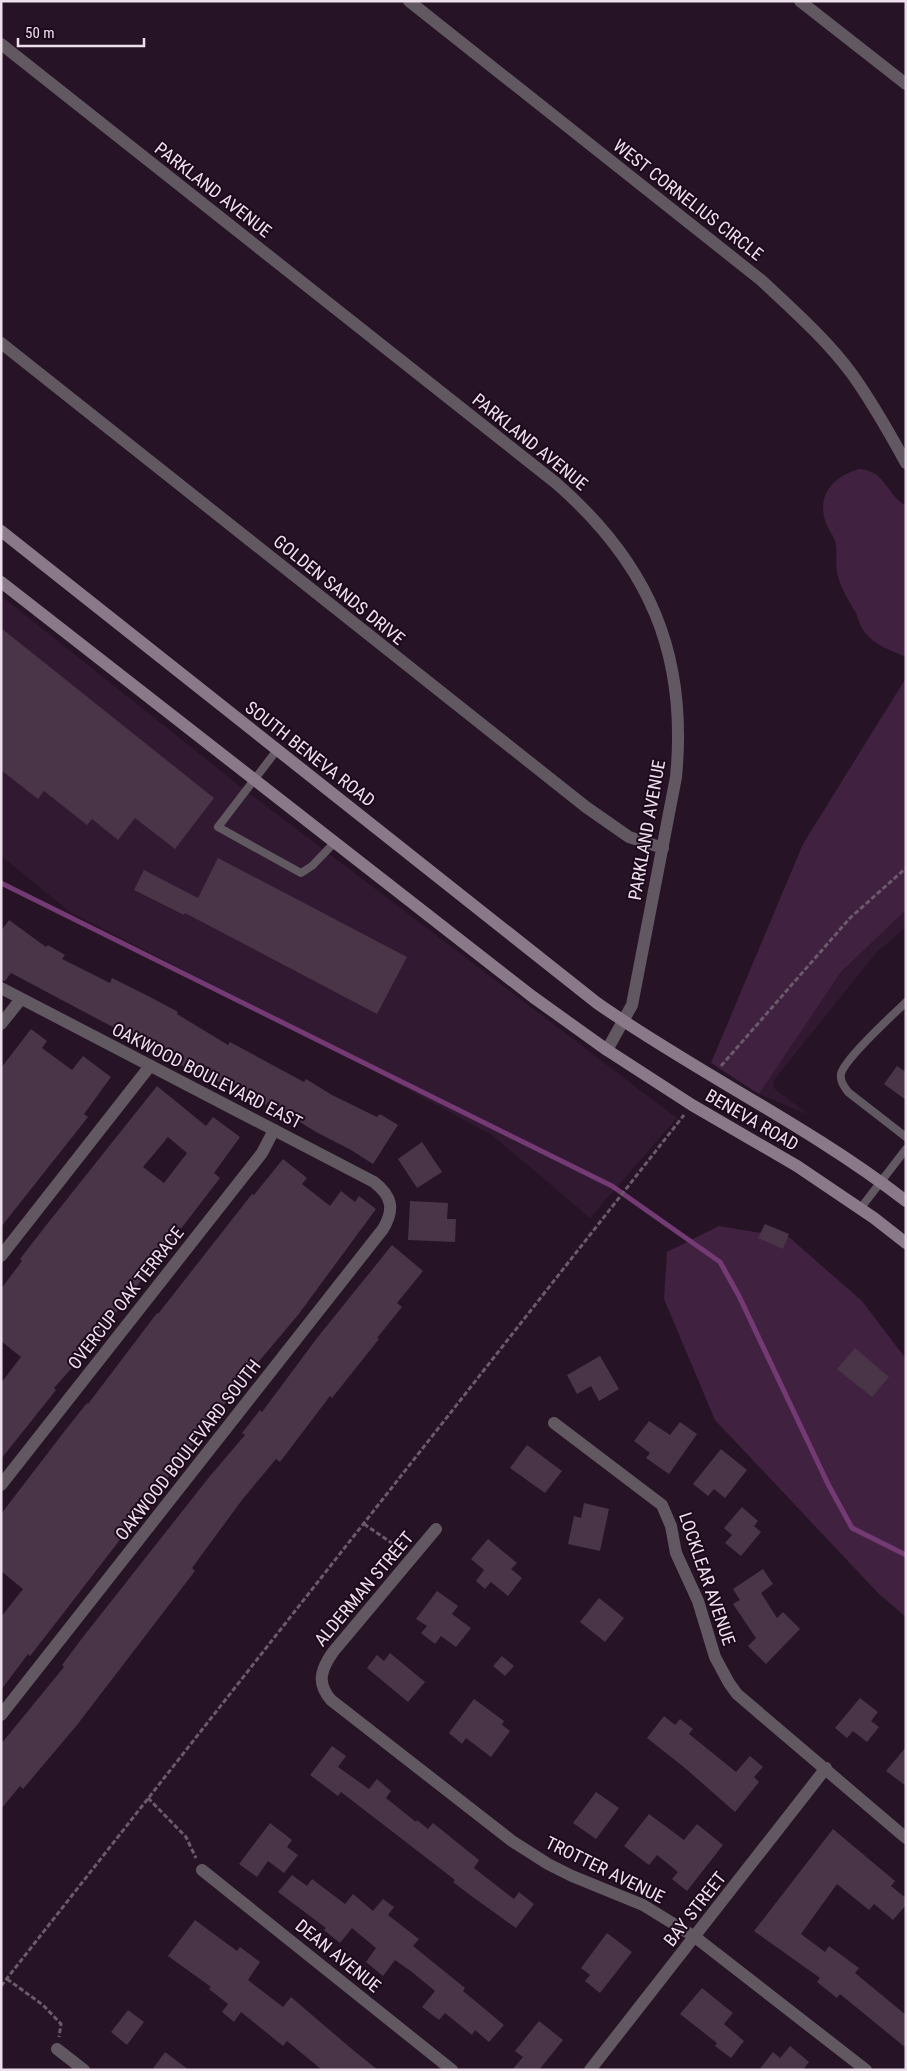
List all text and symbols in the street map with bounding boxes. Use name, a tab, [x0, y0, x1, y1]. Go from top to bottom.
scale bar	[18, 15, 144, 47]
text: 50 m	[25, 24, 55, 42]
street label: WEST CORNELIUS CIRCLE	[609, 135, 767, 265]
street label: PARKLAND AVENUE	[151, 138, 276, 242]
street label: PARKLAND AVENUE	[469, 389, 592, 494]
street label: GOLDEN SANDS DRIVE	[270, 530, 409, 649]
street label: SOUTH BENEVA ROAD	[241, 697, 379, 811]
street label: PARKLAND AVENUE	[624, 758, 669, 902]
street label: OAKWOOD BOULEVARD EAST	[109, 1018, 306, 1133]
street label: BENEVA ROAD	[702, 1085, 802, 1155]
street label: OVERCUP OAK TERRACE	[63, 1222, 188, 1373]
street label: OAKWOOD BOULEVARD SOUTH	[111, 1355, 265, 1544]
street label: LOCKLEAR AVENUE	[675, 1510, 740, 1648]
street label: ALDERMAN STREET	[310, 1527, 418, 1650]
street label: TROTTER AVENUE	[542, 1832, 668, 1907]
street label: BAY STREET	[659, 1867, 730, 1950]
street label: DEAN AVENUE	[291, 1915, 385, 1996]

